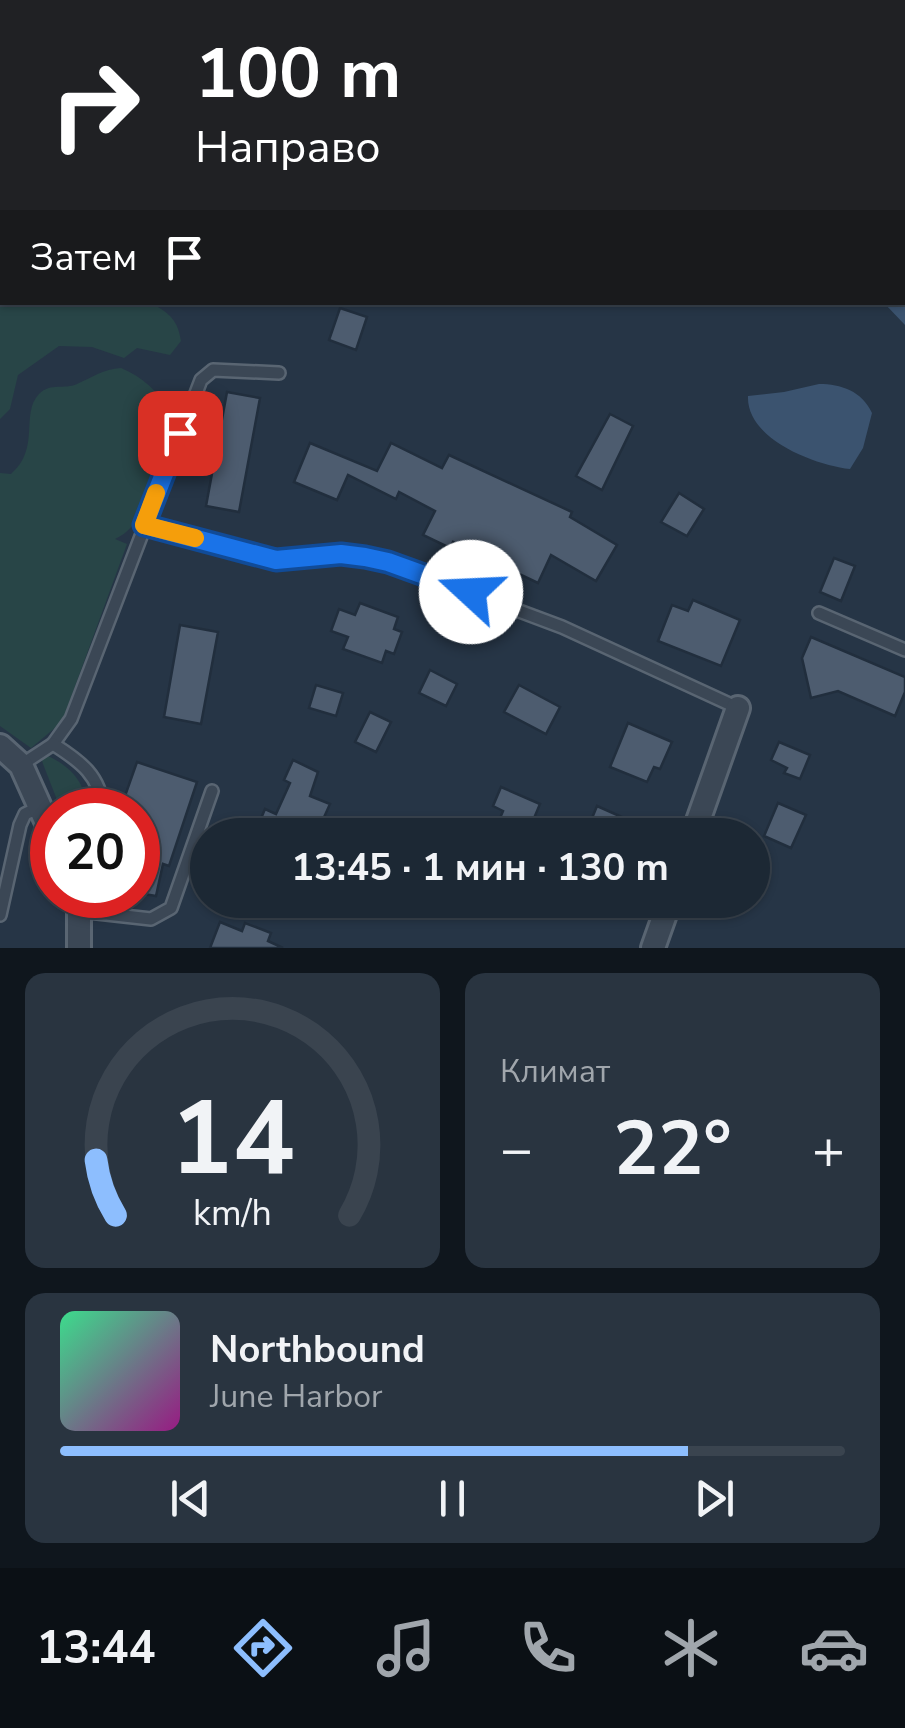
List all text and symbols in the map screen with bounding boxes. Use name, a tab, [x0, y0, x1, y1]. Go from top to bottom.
text: 100 m	[195, 26, 401, 122]
icon: right	[30, 40, 160, 170]
text: Направо	[195, 117, 381, 178]
icon: arrive	[157, 230, 212, 285]
text: Затем	[30, 232, 137, 283]
pin	[138, 391, 223, 476]
icon: arrive	[153, 406, 208, 461]
position arrow	[419, 540, 523, 644]
speed limit sign: 20	[30, 788, 160, 918]
text: 13:45 · 1 мин · 130 m	[291, 842, 669, 893]
text: Климат	[500, 1050, 610, 1093]
text: 14	[170, 1068, 295, 1210]
text: 22°	[613, 1098, 732, 1200]
text: −	[500, 1112, 533, 1187]
text: +	[812, 1112, 845, 1187]
text: km/h	[193, 1189, 272, 1238]
text: Northbound	[210, 1324, 425, 1375]
text: June Harbor	[210, 1375, 382, 1418]
icon: previous	[163, 1471, 218, 1526]
icon: pause	[425, 1471, 480, 1526]
icon: next	[687, 1471, 742, 1526]
icon: directions	[228, 1613, 298, 1683]
icon: music	[371, 1613, 441, 1683]
icon: phone	[513, 1613, 583, 1683]
icon: climate	[656, 1613, 726, 1683]
icon: car	[799, 1613, 869, 1683]
text: 13:44	[36, 1618, 155, 1679]

